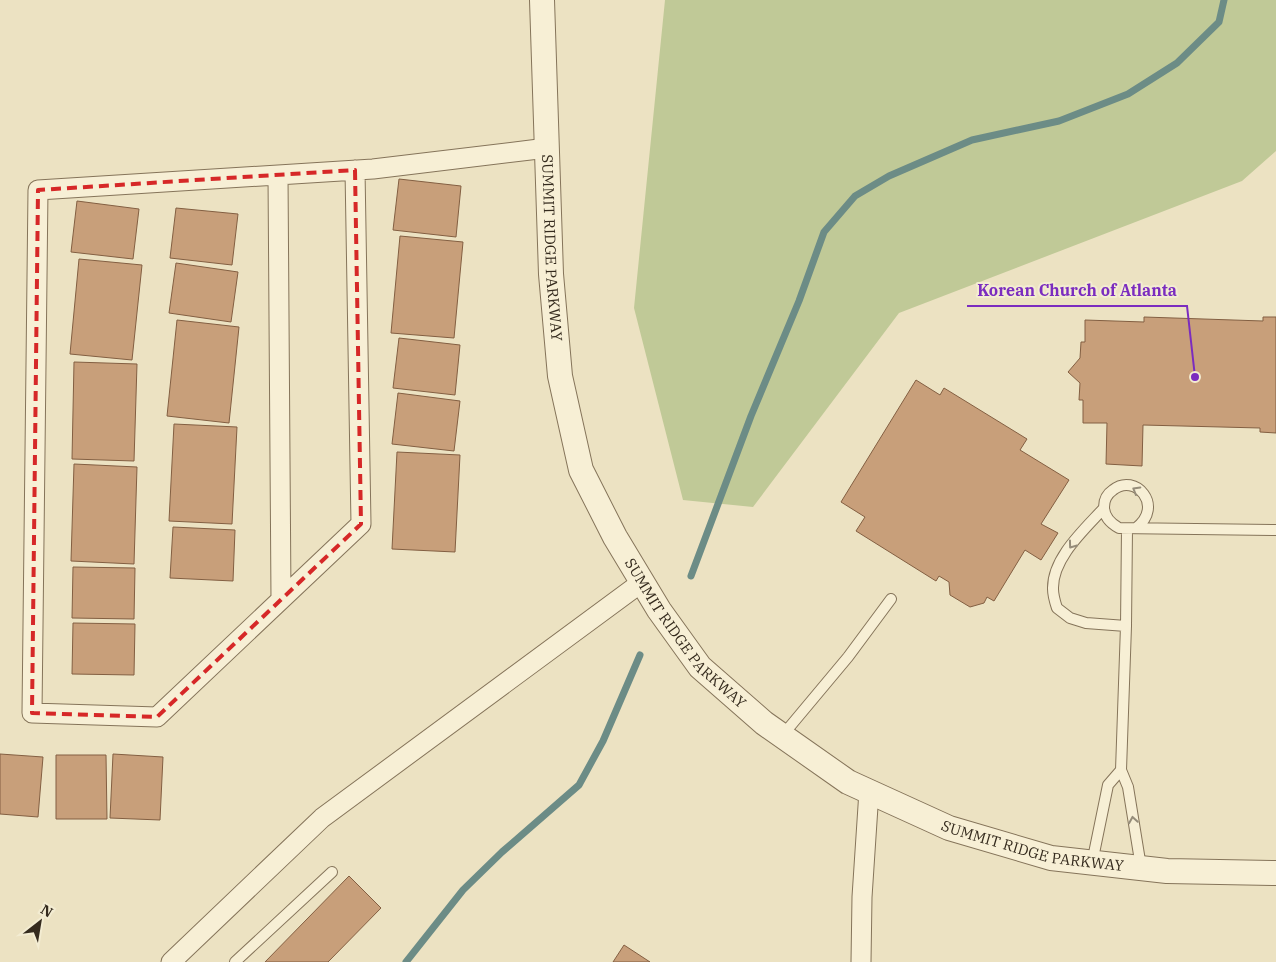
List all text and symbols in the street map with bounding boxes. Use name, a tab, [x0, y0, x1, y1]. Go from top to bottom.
street label: SUMMIT RIDGE PARKWAY	[538, 154, 567, 342]
callout: Korean Church of Atlanta	[967, 275, 1187, 306]
text: Korean Church of Atlanta	[977, 280, 1177, 300]
one-way arrow	[1132, 486, 1141, 496]
one-way arrow	[1069, 539, 1078, 549]
street label: SUMMIT RIDGE PARKWAY	[621, 554, 751, 712]
street label: SUMMIT RIDGE PARKWAY	[938, 816, 1125, 875]
one-way arrow	[1129, 816, 1139, 824]
north arrow	[15, 897, 65, 947]
text: N	[37, 900, 56, 921]

